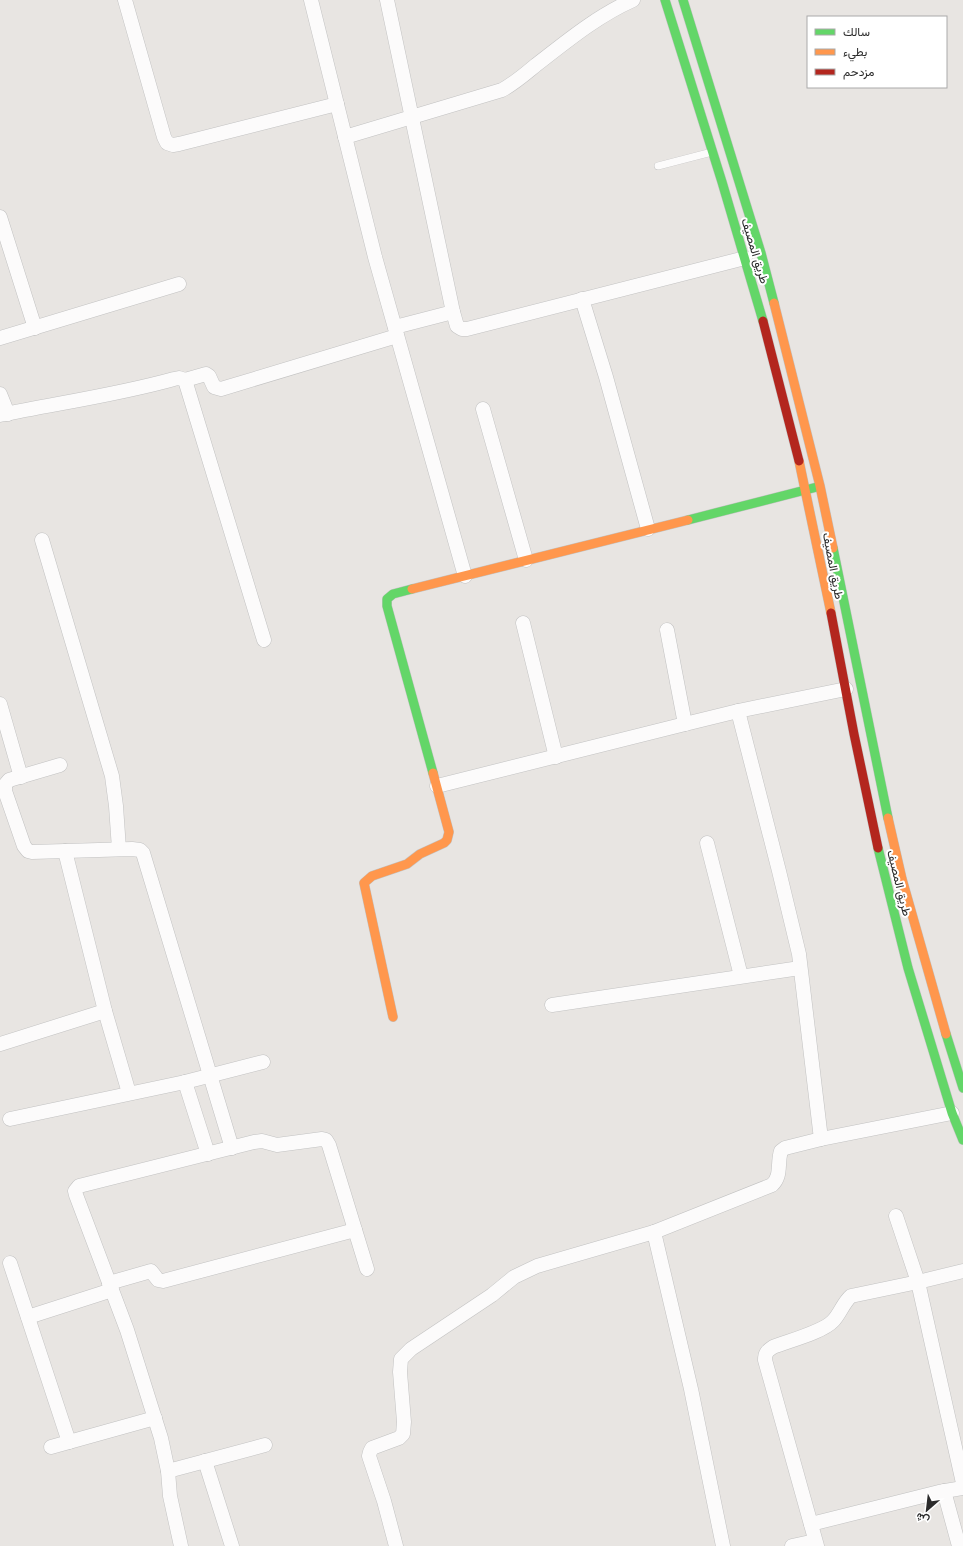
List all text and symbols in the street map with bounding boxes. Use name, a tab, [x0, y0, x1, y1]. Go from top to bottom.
legend	[807, 16, 947, 88]
text: سالك	[843, 25, 870, 39]
text: بطيء	[843, 45, 867, 62]
text: مزدحم	[843, 65, 874, 80]
street label: طريق المصيف	[737, 217, 772, 286]
street label: طريق المصيف	[819, 531, 846, 601]
street label: طريق المصيف	[883, 849, 914, 918]
north arrow	[907, 1490, 947, 1530]
text: ش	[914, 1510, 931, 1527]

